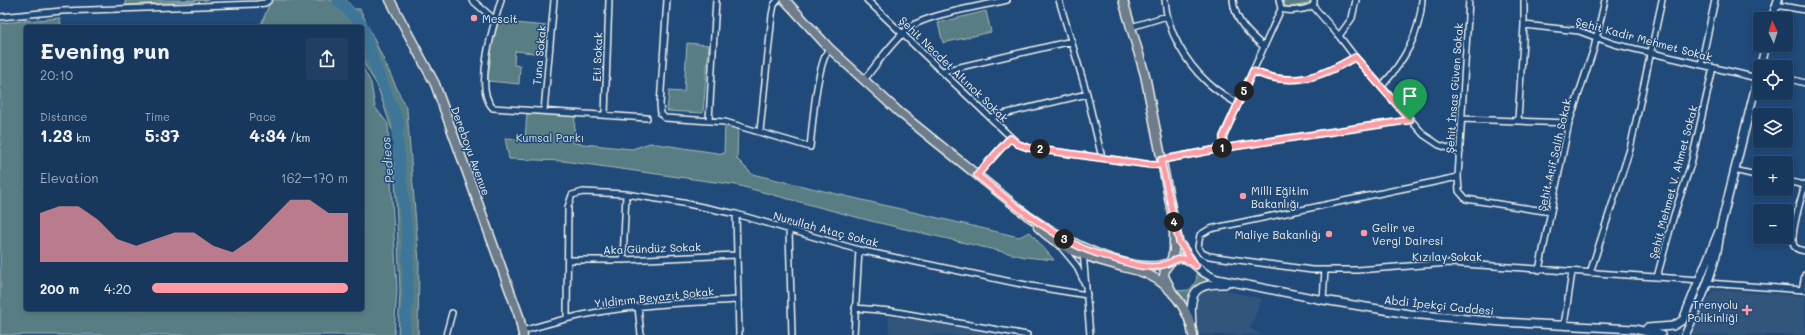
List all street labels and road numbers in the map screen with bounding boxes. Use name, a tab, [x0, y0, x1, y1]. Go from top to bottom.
street label: Şehit Necdet Altınok Sokak	[896, 13, 1012, 125]
street label: Şehit Kadir Mehmet Sokak	[1574, 14, 1714, 65]
street label: Şehit İnsas Güven Sokak	[1442, 22, 1466, 154]
street label: Tuna Sokak	[529, 24, 549, 85]
street label: Eti Sokak	[589, 32, 605, 82]
street label: Şehit Arif Salih Sokak	[1534, 97, 1574, 213]
street label: Şehit Mehmet V. Ahmet Sokak	[1645, 103, 1701, 260]
street label: Dereboyu Avenue	[448, 104, 494, 198]
street label: Nurullah Ataç Sokak	[772, 208, 880, 250]
street label: Aka Gündüz Sokak	[603, 239, 701, 257]
street label: Kızılay Sokak	[1412, 249, 1482, 264]
street label: Yıldirım Beyazıt Sokak	[593, 283, 715, 311]
street label: Abdi İpekçi Caddesi	[1383, 292, 1495, 318]

